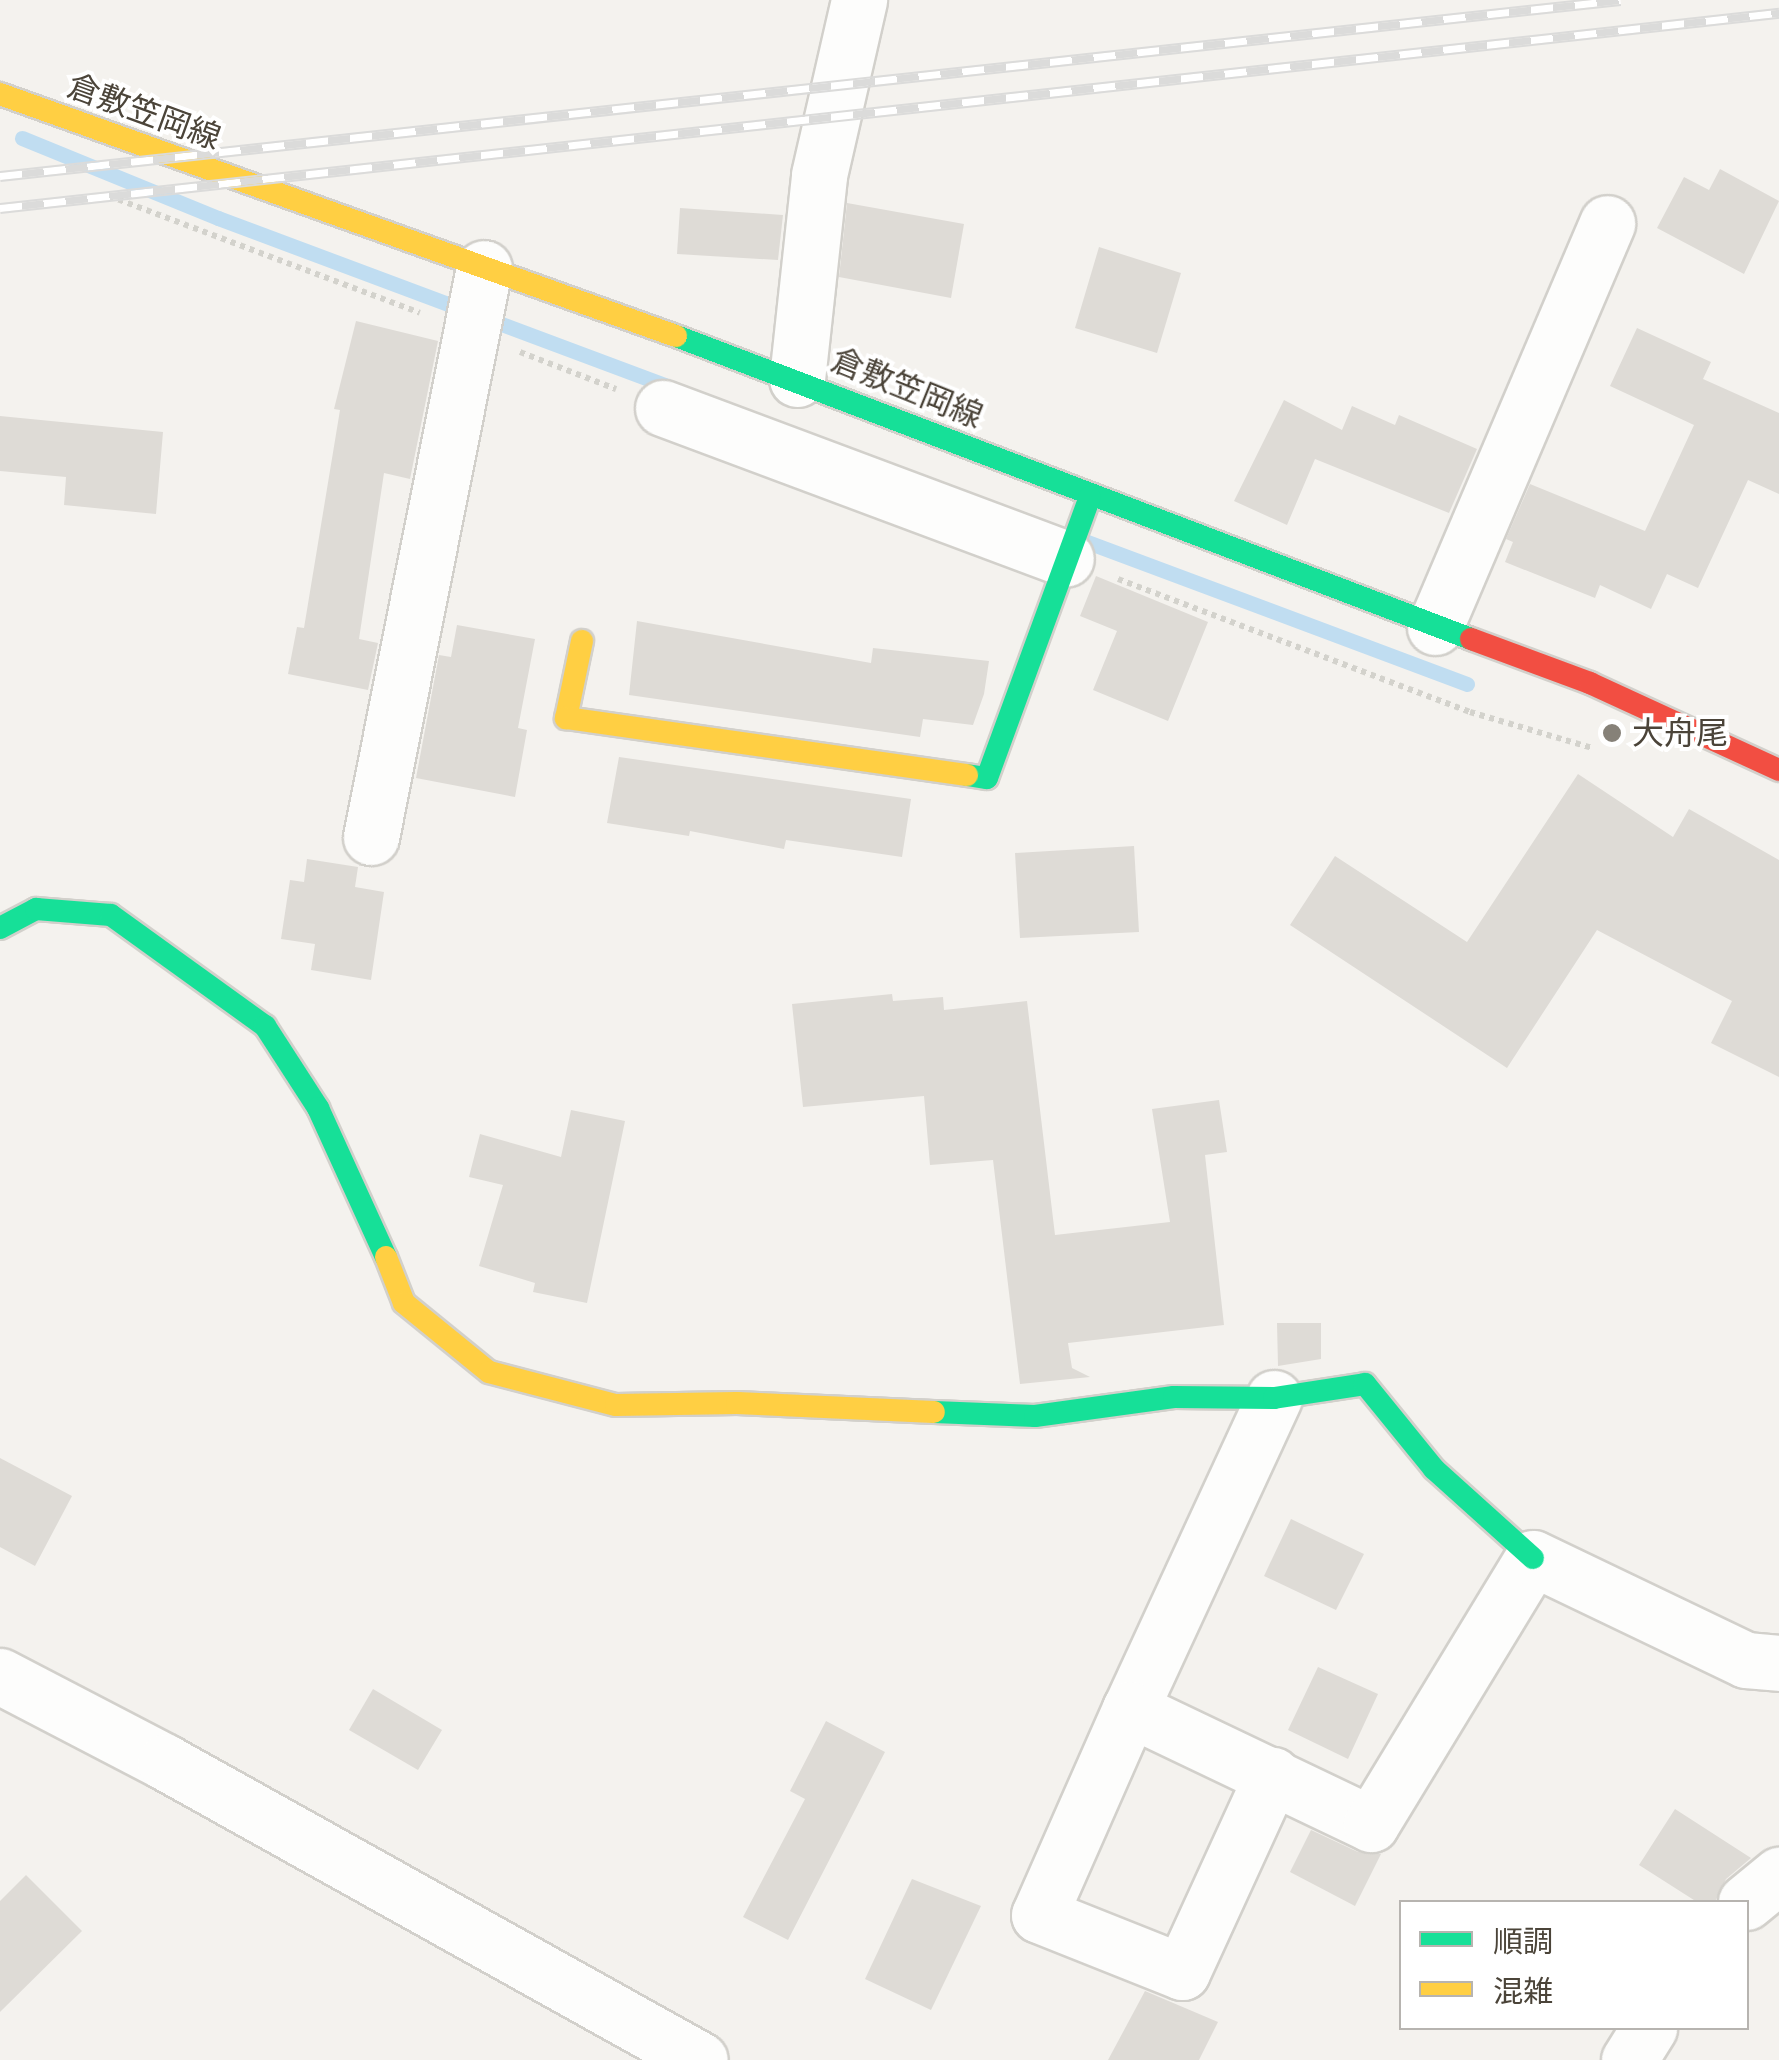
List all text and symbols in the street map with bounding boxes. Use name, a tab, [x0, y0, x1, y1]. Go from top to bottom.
street label: 倉敷笠岡線	[62, 67, 226, 157]
street label: 倉敷笠岡線	[826, 340, 988, 436]
place label: 大舟尾	[1632, 714, 1728, 752]
marker: 大舟尾	[1601, 722, 1623, 744]
legend	[1399, 1900, 1749, 2030]
text: 順調	[1493, 1924, 1553, 1959]
text: 混雑	[1493, 1974, 1553, 2009]

